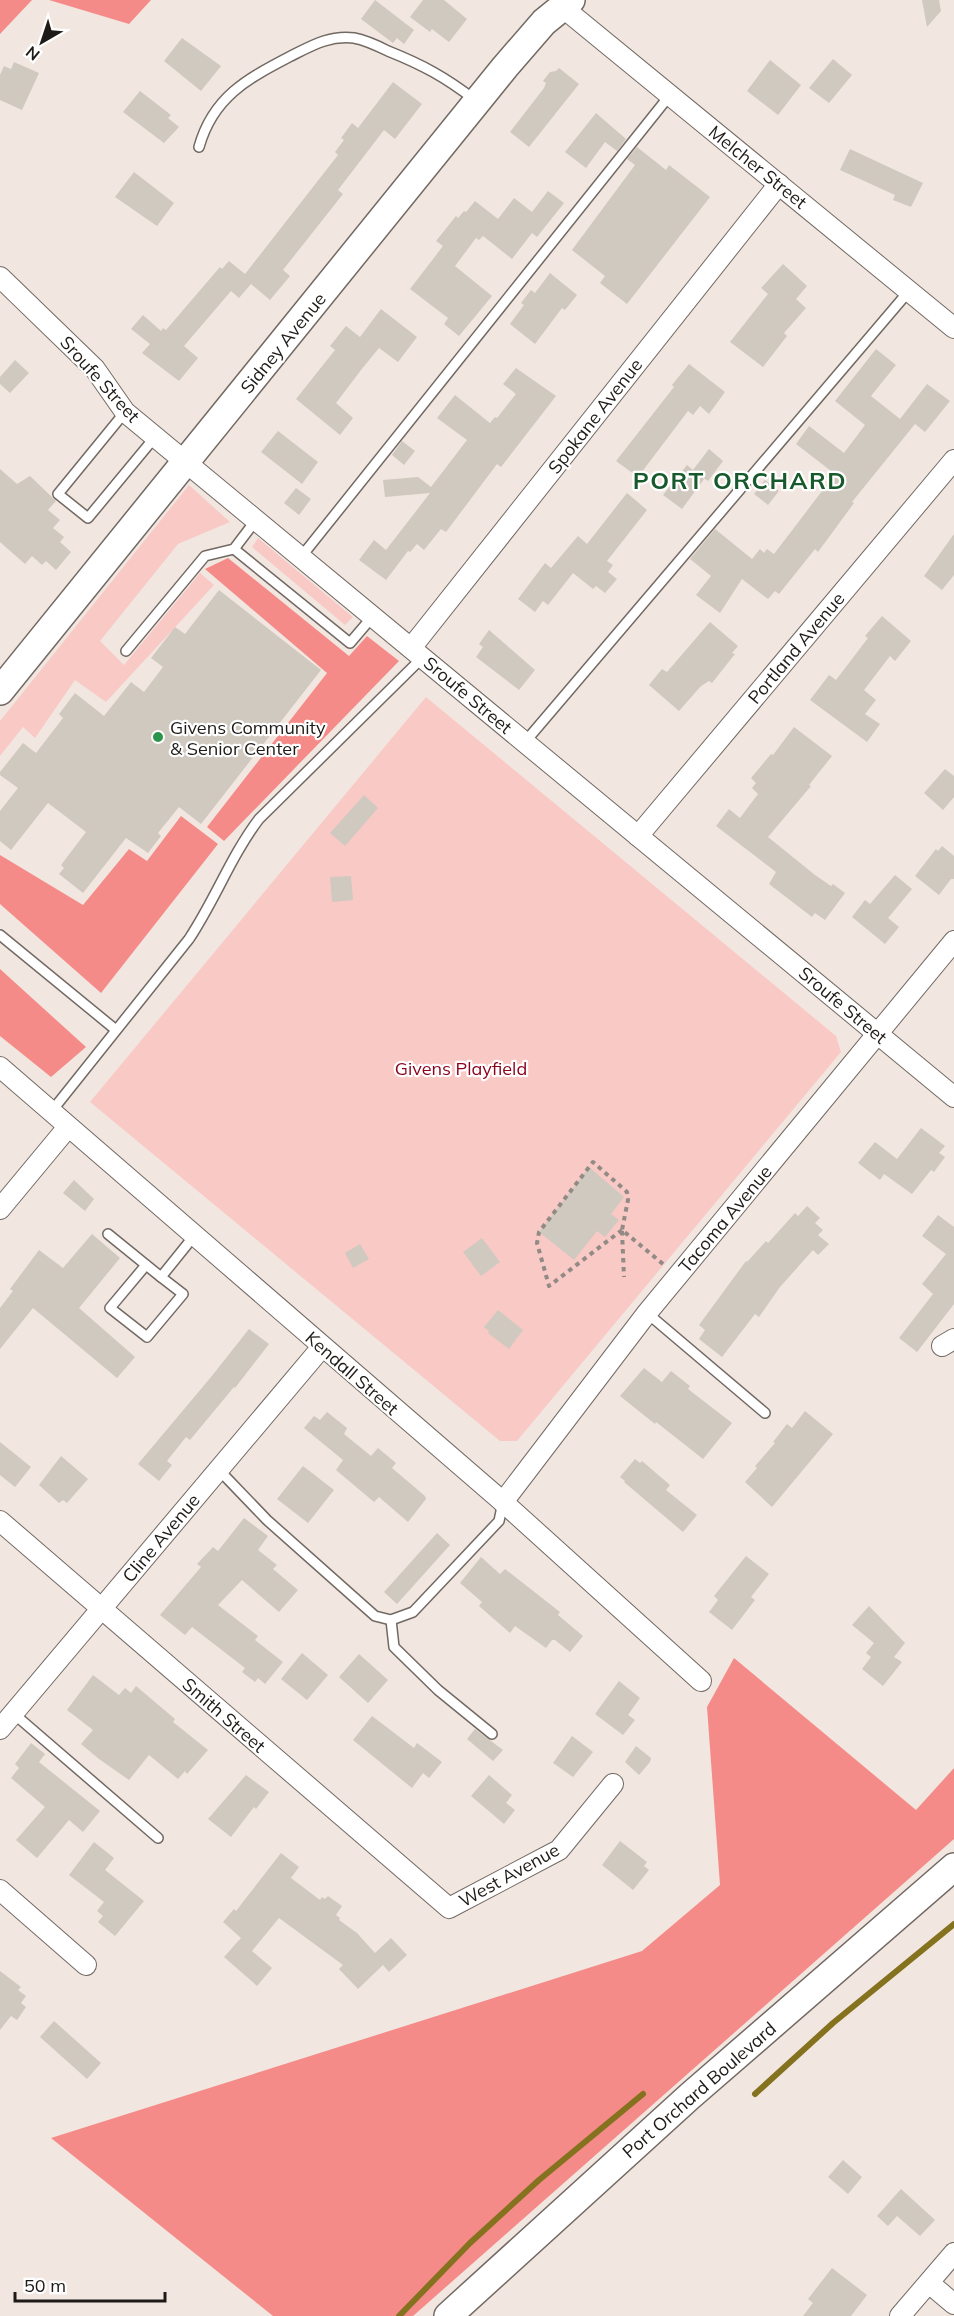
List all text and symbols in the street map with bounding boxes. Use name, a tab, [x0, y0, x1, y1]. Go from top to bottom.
north arrow	[12, 12, 72, 72]
text: N	[22, 42, 44, 65]
street label: Melcher Street	[704, 120, 812, 214]
street label: Sidney Avenue	[235, 288, 331, 398]
street label: Sroufe Street	[55, 331, 145, 427]
street label: Spokane Avenue	[543, 354, 647, 478]
district label: PORT ORCHARD	[633, 465, 847, 495]
street label: Portland Avenue	[743, 587, 849, 709]
street label: Sroufe Street	[419, 651, 517, 739]
place label: Givens Community & Senior Center	[170, 716, 326, 760]
marker: Givens Community & Senior Center	[151, 730, 165, 744]
street label: Sroufe Street	[794, 961, 892, 1049]
park label: Givens Playfield	[395, 1057, 527, 1080]
street label: Tacoma Avenue	[673, 1161, 777, 1277]
street label: Kendall Street	[301, 1326, 403, 1420]
street label: Cline Avenue	[117, 1489, 205, 1587]
street label: Smith Street	[178, 1673, 270, 1757]
street label: West Avenue	[455, 1838, 563, 1912]
street label: Port Orchard Boulevard	[617, 2017, 781, 2163]
scale bar	[15, 2265, 165, 2303]
text: 50 m	[24, 2274, 66, 2297]

